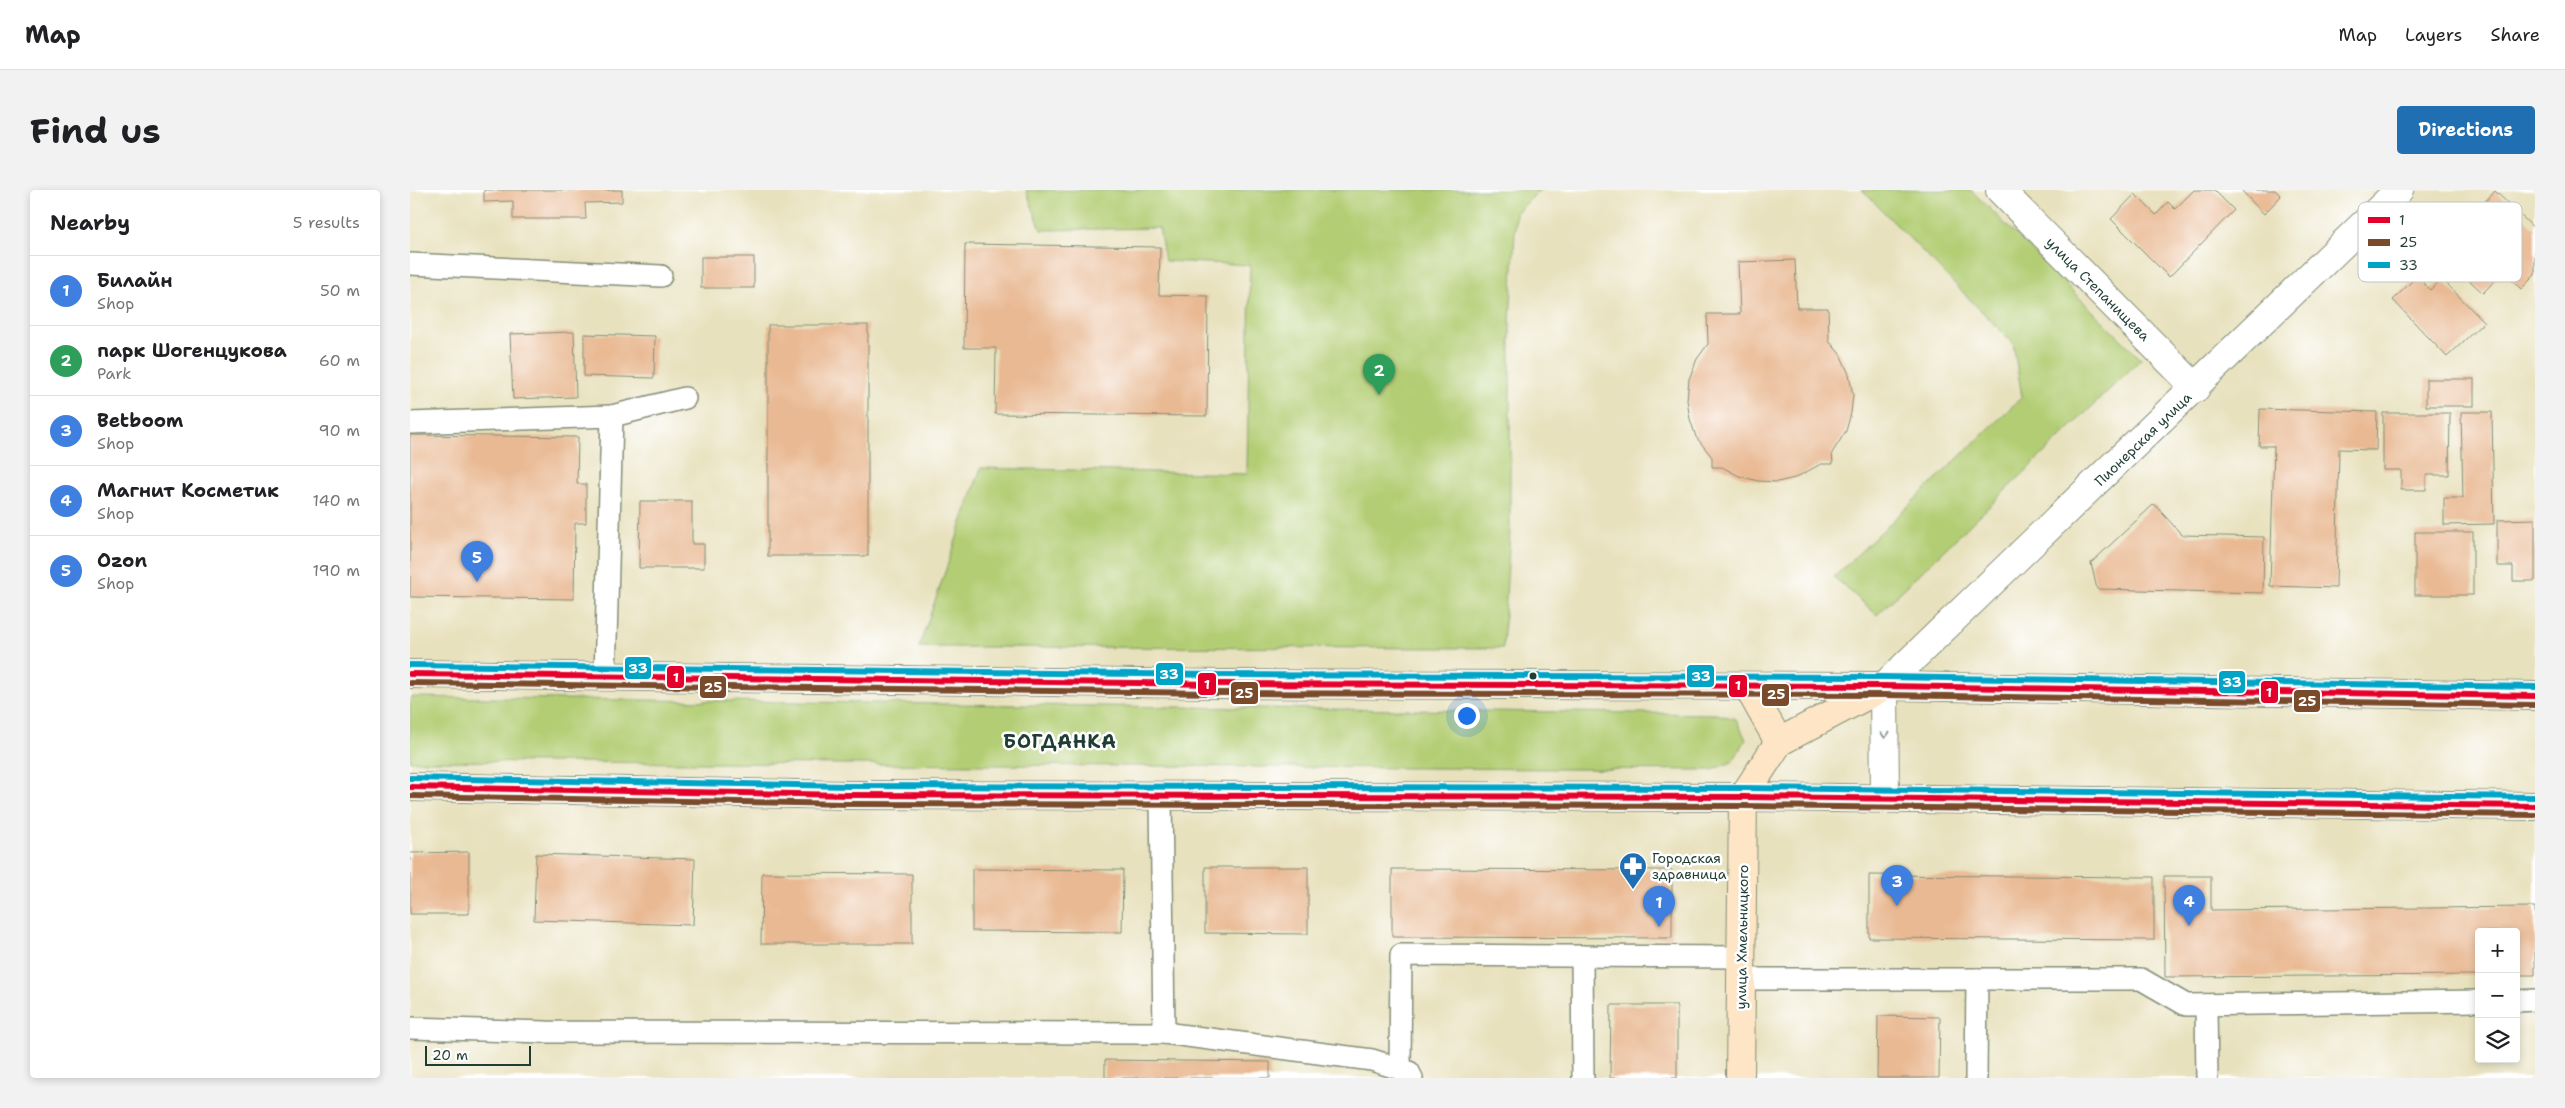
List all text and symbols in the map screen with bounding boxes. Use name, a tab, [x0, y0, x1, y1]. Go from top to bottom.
text: Map	[25, 19, 81, 51]
text: Map	[2339, 23, 2377, 47]
text: Layers	[2405, 23, 2462, 47]
text: Share	[2490, 23, 2540, 47]
button: Directions	[2397, 106, 2535, 154]
text: Find us	[30, 107, 161, 154]
legend	[2358, 202, 2522, 282]
text: Nearby	[50, 209, 130, 237]
text: 1	[2399, 211, 2405, 229]
text: 5 results	[293, 212, 360, 233]
street label: улица Степанищева	[2042, 233, 2154, 345]
text: 25	[2399, 233, 2417, 251]
text: 33	[2399, 256, 2418, 274]
text: Билайн	[97, 268, 173, 293]
text: 1	[62, 280, 70, 301]
text: 50 m	[320, 280, 360, 301]
text: Shop	[97, 293, 134, 314]
text: парк Шогенцукова	[97, 338, 287, 363]
text: 2	[60, 350, 72, 371]
text: 60 m	[319, 350, 360, 371]
pin: 2	[1363, 354, 1395, 395]
text: Park	[97, 363, 131, 384]
street label: Пионерская улица	[2091, 388, 2195, 490]
text: Betboom	[97, 408, 183, 433]
text: 3	[60, 420, 72, 441]
text: 90 m	[319, 420, 360, 441]
text: Shop	[97, 433, 134, 454]
text: Магнит Косметик	[97, 478, 279, 503]
text: 4	[60, 490, 72, 511]
text: 140 m	[313, 490, 360, 511]
text: Shop	[97, 503, 134, 524]
pin: 5	[461, 541, 493, 582]
text: Ozon	[97, 548, 147, 573]
text: 5	[61, 560, 71, 581]
text: 190 m	[313, 560, 360, 581]
text: Shop	[97, 573, 134, 594]
line badge: 33	[624, 656, 652, 680]
text: 33	[628, 659, 648, 677]
line badge: 33	[1155, 662, 1184, 686]
line badge: 33	[1686, 664, 1715, 688]
line badge: 1	[666, 665, 685, 689]
text: 33	[1159, 665, 1179, 683]
text: 33	[1691, 667, 1711, 685]
text: 1	[673, 668, 679, 686]
line badge: 33	[2218, 670, 2246, 694]
unlabelled marker	[1528, 671, 1538, 681]
line badge: 1	[1197, 672, 1217, 696]
text: 33	[2222, 673, 2242, 691]
line badge: 1	[1728, 674, 1748, 698]
line badge: 25	[699, 675, 727, 699]
text: 1	[1204, 675, 1210, 693]
text: 1	[1735, 676, 1741, 694]
text: 25	[704, 678, 722, 696]
line badge: 1	[2260, 680, 2279, 704]
line badge: 25	[1230, 681, 1259, 705]
line badge: 25	[1761, 683, 1790, 707]
text: 1	[2266, 683, 2272, 701]
text: 25	[1235, 684, 1253, 702]
text: 25	[1767, 685, 1785, 703]
line badge: 25	[2293, 689, 2321, 713]
text: 25	[2298, 692, 2316, 710]
your location	[1454, 703, 1480, 729]
district label: БОГДАНКА	[1003, 729, 1117, 754]
one-way arrow	[1880, 732, 1890, 739]
place label: Городская здравница	[1652, 849, 1727, 883]
pharmacy icon: Городская здравница	[1618, 851, 1648, 890]
street label: улица Хмельницкого	[1732, 864, 1752, 1010]
pin: 3	[1881, 865, 1913, 906]
pin: 4	[2173, 885, 2205, 926]
pin: 1	[1643, 886, 1675, 927]
map controls	[2475, 928, 2520, 1063]
button: +	[2475, 928, 2520, 973]
button: −	[2475, 973, 2520, 1018]
button: layers	[2475, 1018, 2520, 1063]
scale bar	[425, 1043, 531, 1066]
text: 20 m	[432, 1046, 468, 1064]

